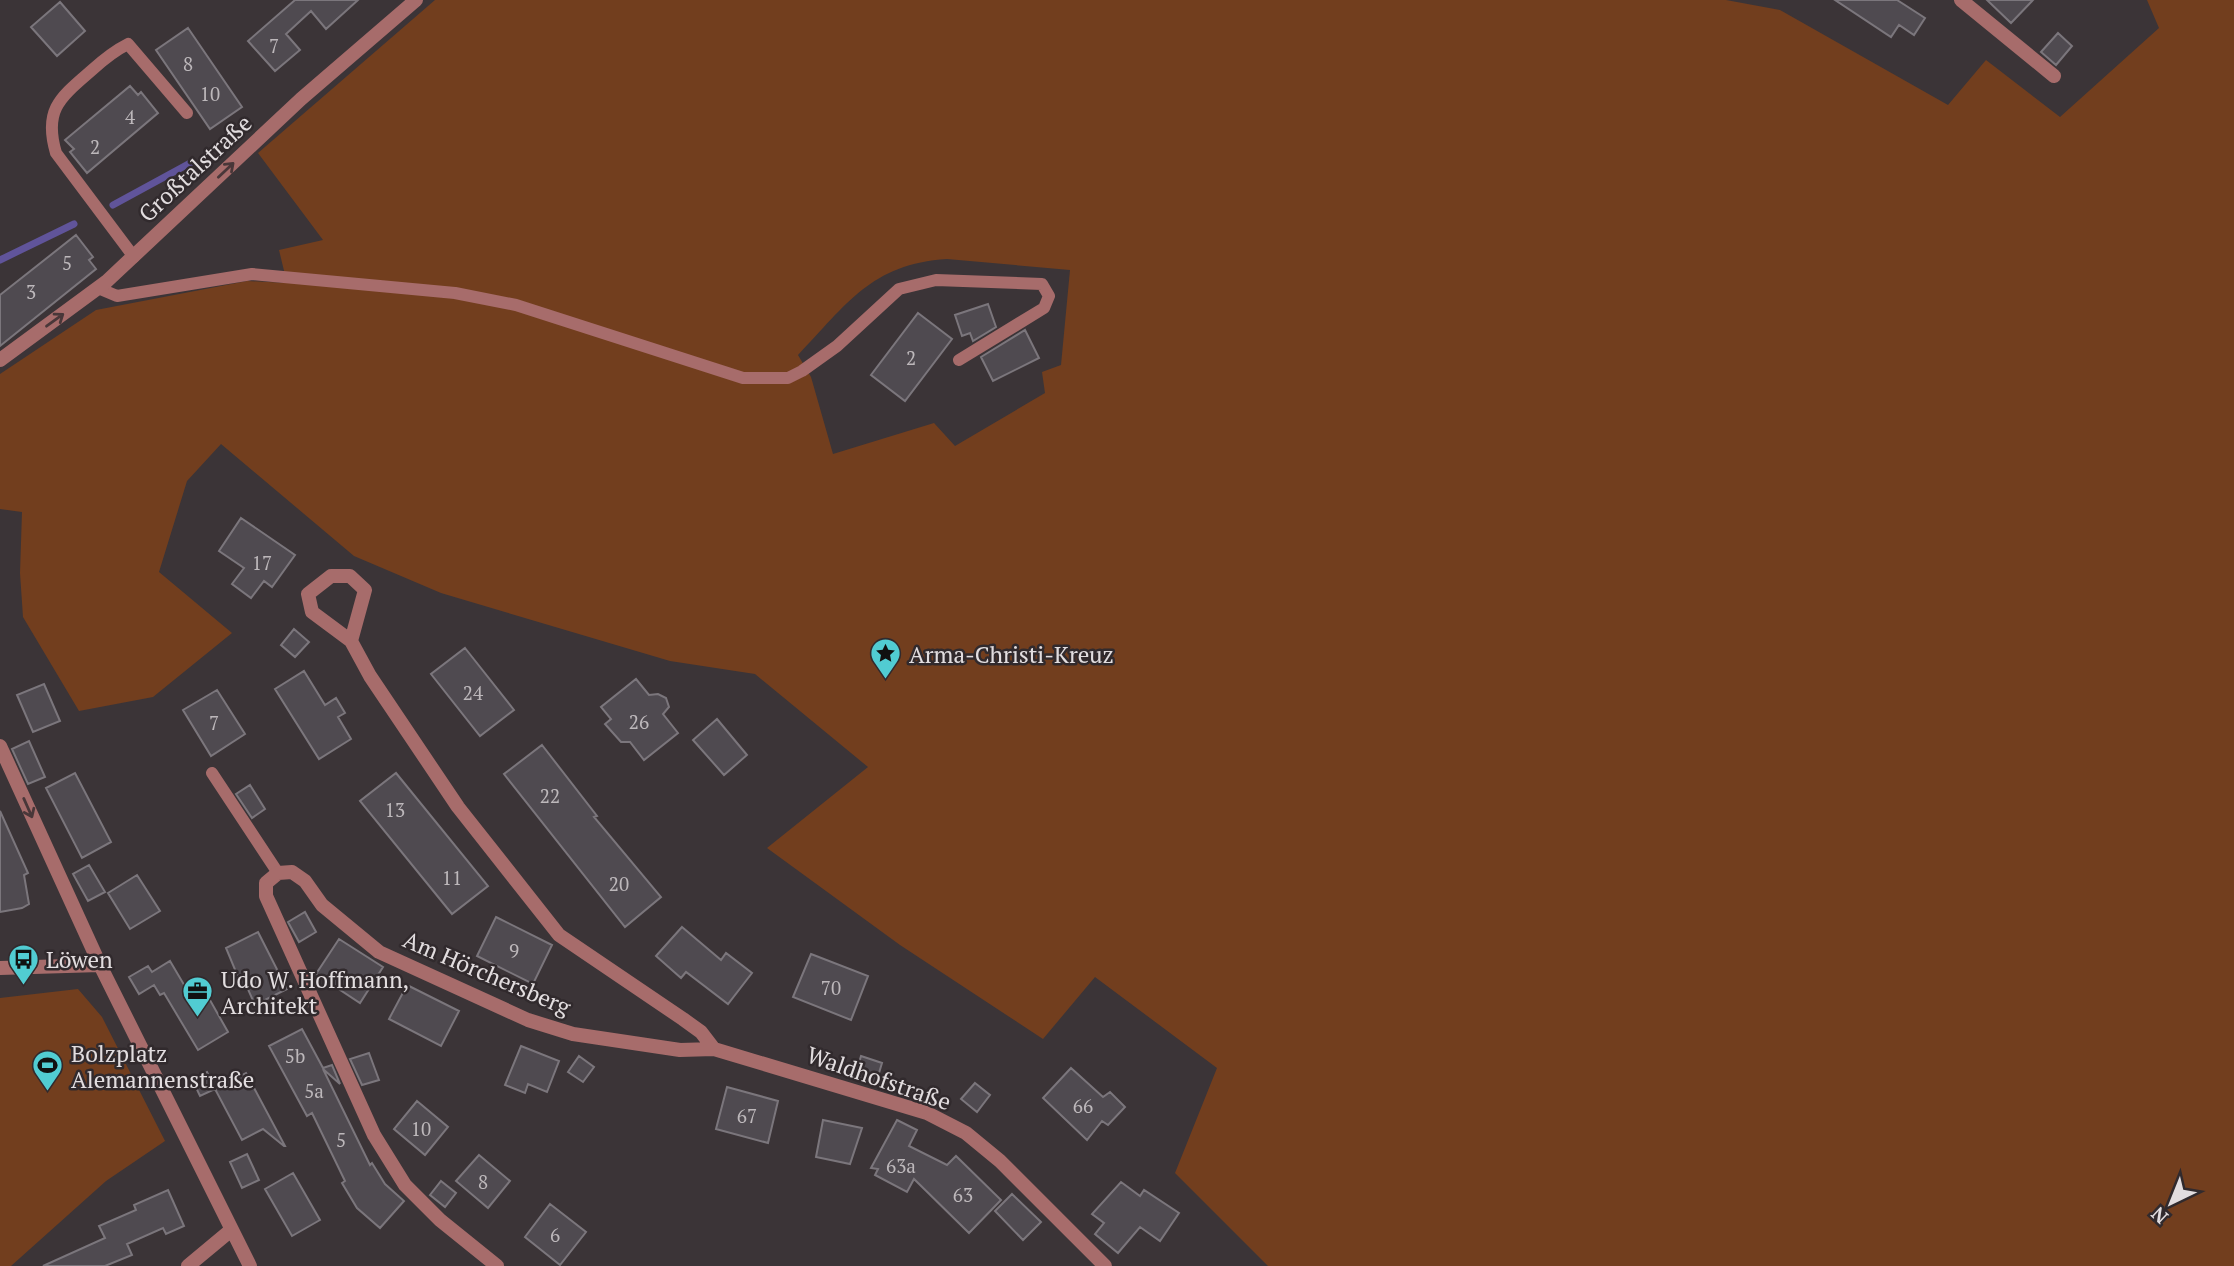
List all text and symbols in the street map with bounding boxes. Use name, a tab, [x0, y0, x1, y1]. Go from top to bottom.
house number: 7	[269, 33, 279, 58]
house number: 8	[183, 51, 193, 76]
house number: 10	[200, 81, 220, 106]
house number: 4	[125, 104, 136, 129]
street label: Großtalstraße	[132, 107, 258, 229]
house number: 2	[90, 134, 100, 159]
one-way arrow	[217, 162, 235, 178]
house number: 5	[62, 250, 72, 275]
house number: 3	[26, 279, 36, 304]
one-way arrow	[45, 313, 64, 327]
house number: 2	[906, 345, 916, 370]
house number: 17	[252, 550, 272, 575]
place icon: Arma-Christi-Kreuz	[869, 637, 903, 681]
place label: Arma-Christi-Kreuz	[909, 639, 1114, 670]
house number: 24	[463, 680, 484, 705]
house number: 26	[629, 709, 649, 734]
house number: 7	[209, 710, 219, 735]
house number: 22	[540, 783, 560, 808]
one-way arrow	[22, 797, 35, 818]
house number: 13	[385, 797, 405, 822]
house number: 11	[442, 865, 462, 890]
house number: 20	[609, 871, 629, 896]
street label: Am Hörchersberg	[399, 924, 576, 1023]
house number: 9	[509, 938, 519, 963]
bus stop icon: Löwen	[6, 942, 40, 986]
place label: Löwen	[46, 944, 113, 975]
place label: Udo W. Hoffmann, Architekt	[221, 964, 409, 1021]
office icon: Udo W. Hoffmann, Architekt	[181, 975, 215, 1019]
house number: 70	[821, 975, 841, 1000]
place label: Bolzplatz Alemannenstraße	[71, 1038, 254, 1095]
street label: Waldhofstraße	[803, 1039, 955, 1117]
house number: 5b	[285, 1043, 305, 1068]
sports icon: Bolzplatz Alemannenstraße	[31, 1049, 65, 1093]
house number: 5a	[304, 1078, 324, 1103]
house number: 66	[1073, 1093, 1093, 1118]
house number: 67	[737, 1103, 757, 1128]
house number: 10	[411, 1116, 431, 1141]
house number: 5	[336, 1127, 346, 1152]
house number: 63a	[886, 1153, 916, 1178]
north arrow	[2136, 1168, 2206, 1238]
house number: 8	[478, 1169, 488, 1194]
house number: 63	[953, 1182, 973, 1207]
text: N	[2145, 1201, 2173, 1230]
house number: 6	[550, 1222, 560, 1247]

